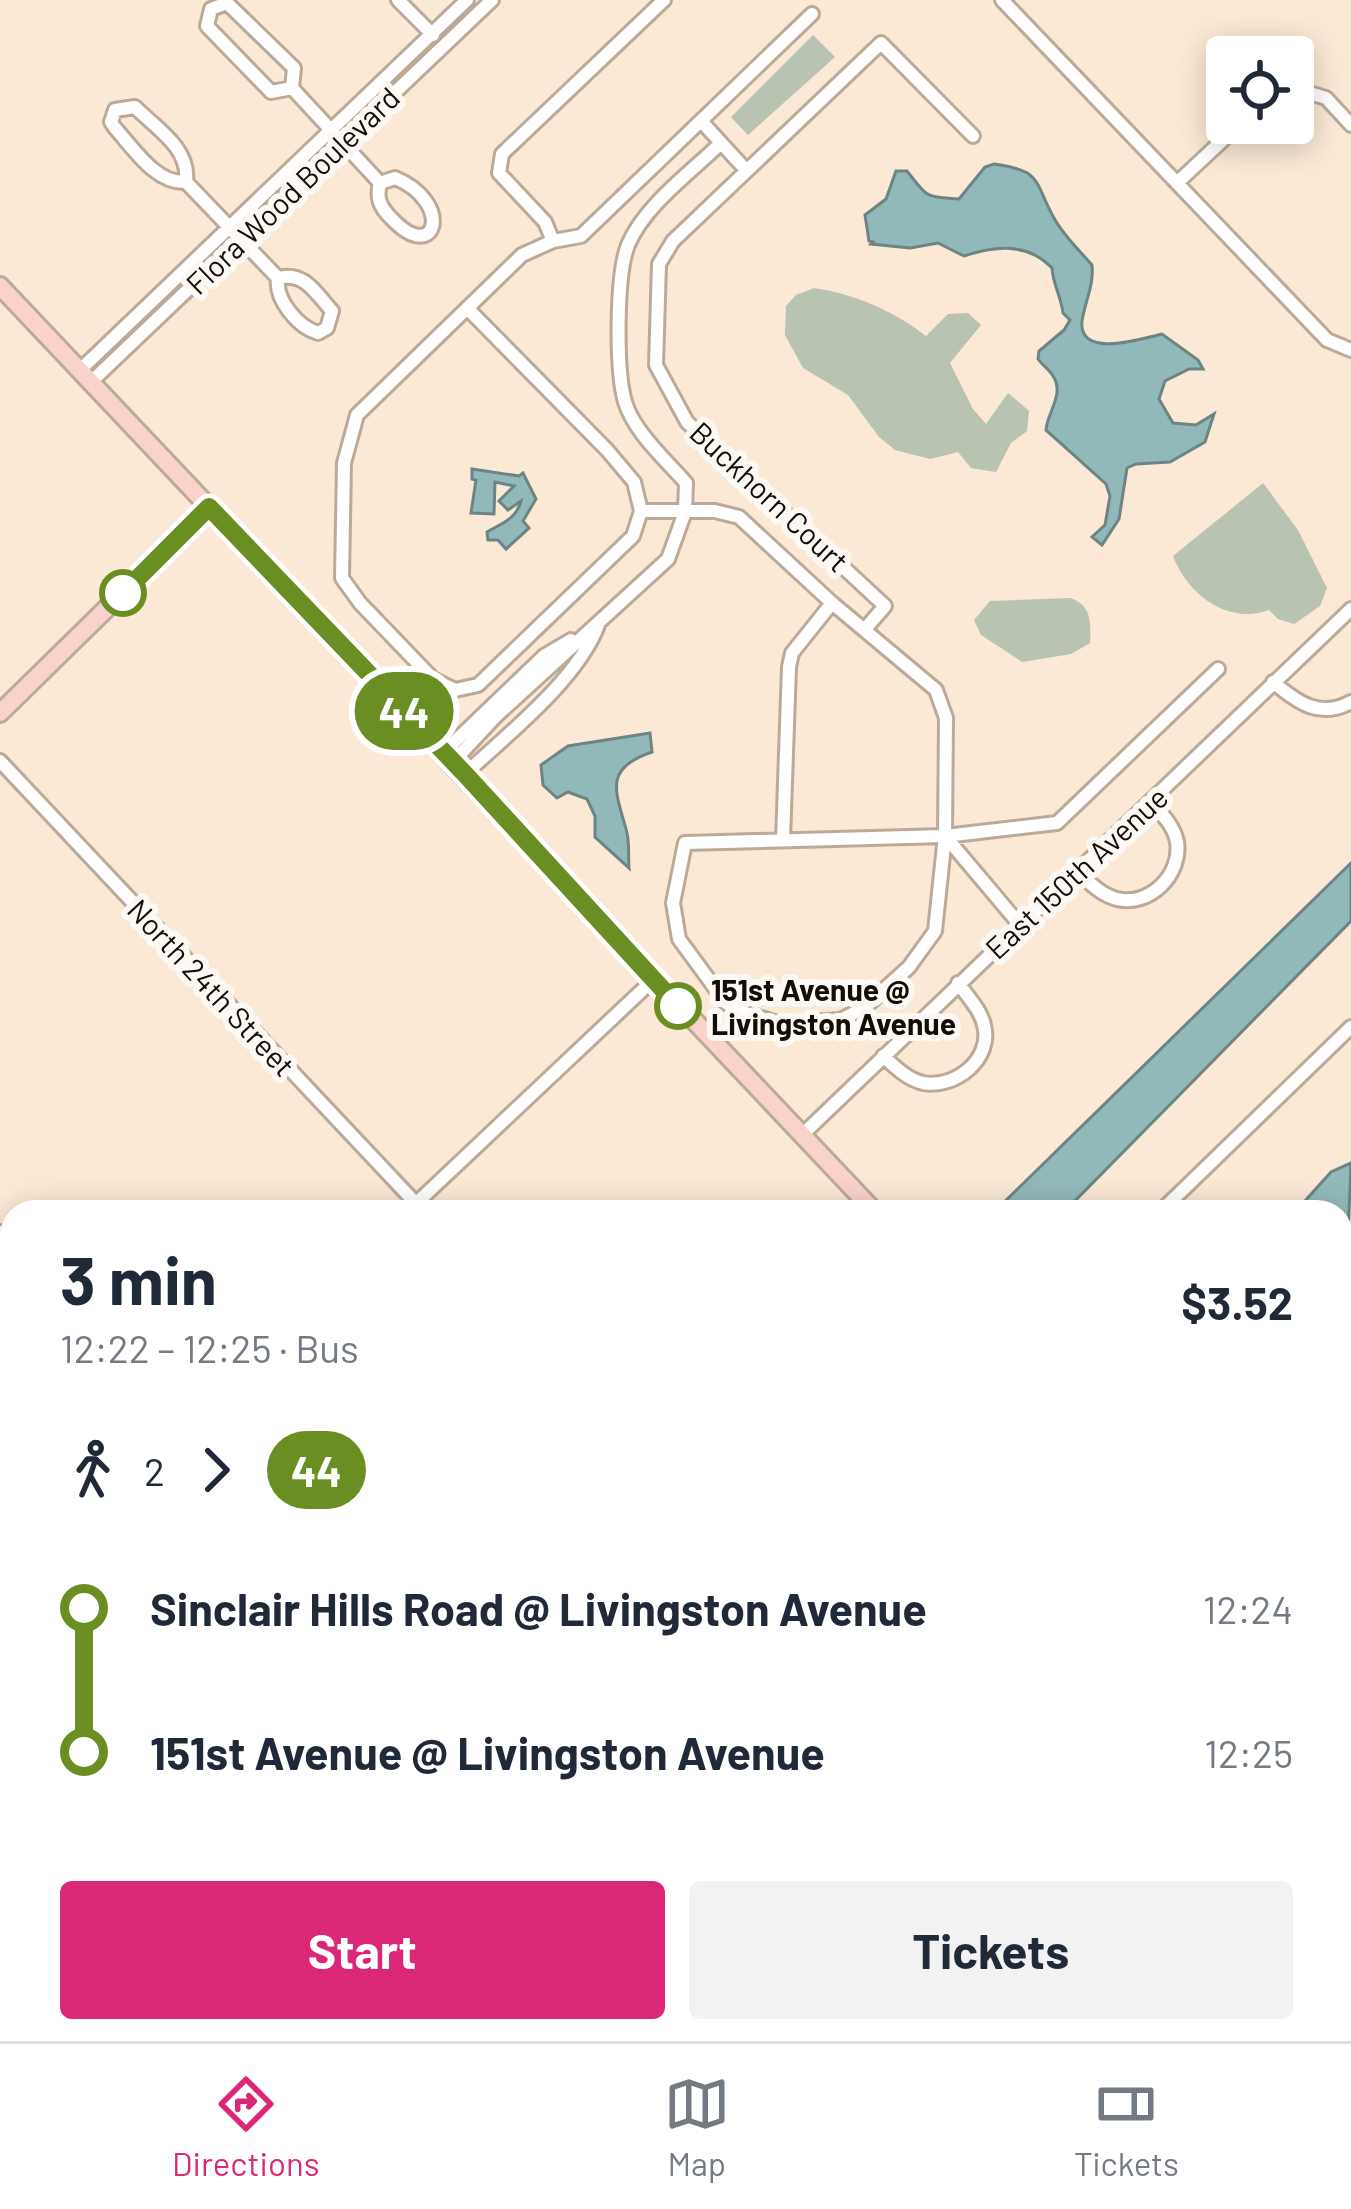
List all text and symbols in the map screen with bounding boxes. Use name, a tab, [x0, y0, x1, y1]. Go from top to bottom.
map controls	[1206, 36, 1314, 144]
button: locate	[1206, 36, 1314, 144]
street label: Flora Wood Boulevard	[178, 79, 406, 301]
street label: Buckhorn Court	[683, 413, 857, 579]
unlabelled marker	[101, 571, 145, 615]
line badge: 44	[350, 672, 458, 750]
text: 44	[379, 686, 429, 736]
street label: East 150th Avenue	[977, 778, 1175, 966]
street label: North 24th Street	[121, 891, 303, 1083]
place label: 151st Avenue @ Livingston Avenue	[711, 971, 956, 1041]
marker: 151st Avenue @ Livingston Avenue	[656, 984, 700, 1028]
text: 3 min	[60, 1239, 217, 1318]
text: $3.52	[1181, 1275, 1293, 1329]
text: 12:22 – 12:25 · Bus	[60, 1324, 359, 1371]
icon: walk	[60, 1437, 126, 1503]
icon: forward	[183, 1437, 249, 1503]
text: 44	[291, 1445, 342, 1495]
text: 2	[144, 1447, 165, 1494]
text: Sinclair Hills Road @ Livingston Avenue	[150, 1581, 927, 1635]
text: 12:24	[1203, 1585, 1293, 1632]
text: 151st Avenue @ Livingston Avenue	[150, 1725, 825, 1779]
text: 12:25	[1204, 1729, 1293, 1776]
button: Start	[60, 1881, 665, 2019]
button: Tickets	[689, 1881, 1293, 2019]
tab: Directions	[172, 2071, 320, 2183]
tab: Map	[664, 2071, 730, 2183]
tab: Tickets	[1074, 2071, 1179, 2183]

